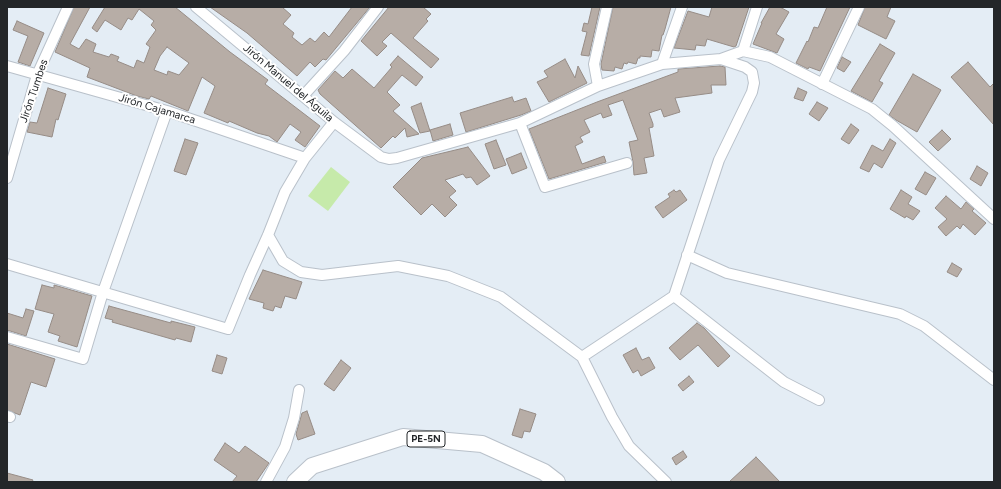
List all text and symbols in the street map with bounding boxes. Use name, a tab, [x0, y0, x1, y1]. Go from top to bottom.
street label: Jirón Manuel del Águila	[240, 41, 336, 125]
street label: Jirón Tumbes	[17, 58, 51, 124]
street label: Jirón Cajamarca	[117, 91, 197, 127]
road number: PE-5N	[407, 431, 445, 447]

